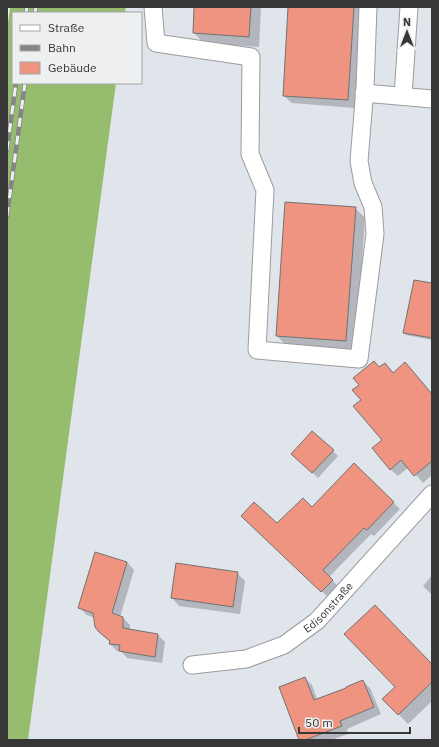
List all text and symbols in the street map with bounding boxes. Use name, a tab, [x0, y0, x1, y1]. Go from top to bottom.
legend	[12, 12, 142, 84]
north arrow	[387, 12, 427, 52]
text: N	[403, 15, 411, 29]
text: Straße	[48, 20, 85, 35]
text: Bahn	[48, 40, 76, 55]
text: Gebäude	[48, 60, 97, 75]
street label: Edisonstraße	[300, 579, 356, 636]
scale bar	[299, 709, 410, 735]
text: 50 m	[305, 715, 333, 730]

